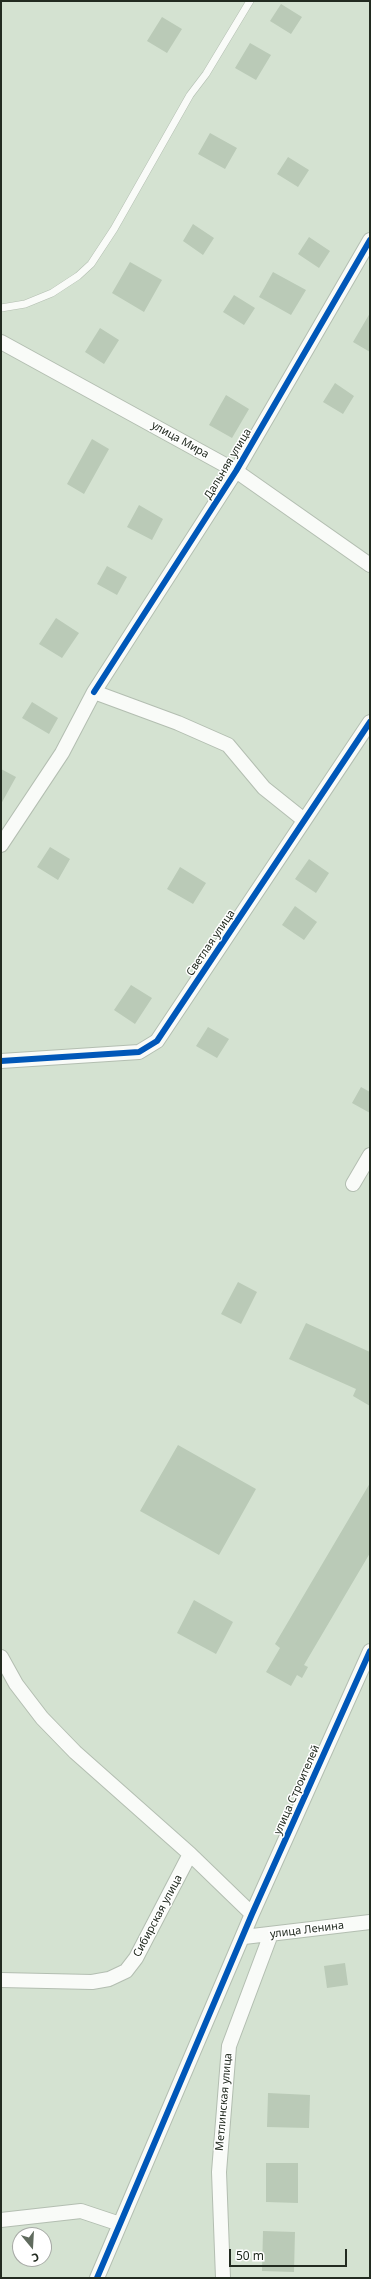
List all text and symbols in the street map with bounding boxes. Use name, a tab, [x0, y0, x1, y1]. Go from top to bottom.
street label: улица Мира	[149, 419, 211, 461]
street label: Дальняя улица	[202, 426, 254, 502]
street label: Светлая улица	[184, 907, 238, 979]
street label: улица Строителей	[271, 1743, 323, 1837]
street label: Сибирская улица	[131, 1873, 185, 1959]
street label: улица Ленина	[269, 1919, 345, 1941]
street label: Метлинская улица	[213, 2052, 235, 2152]
north arrow	[12, 2227, 52, 2267]
scale bar	[231, 2241, 349, 2267]
text: 50 m	[236, 2247, 264, 2264]
text: С	[30, 2250, 41, 2266]

